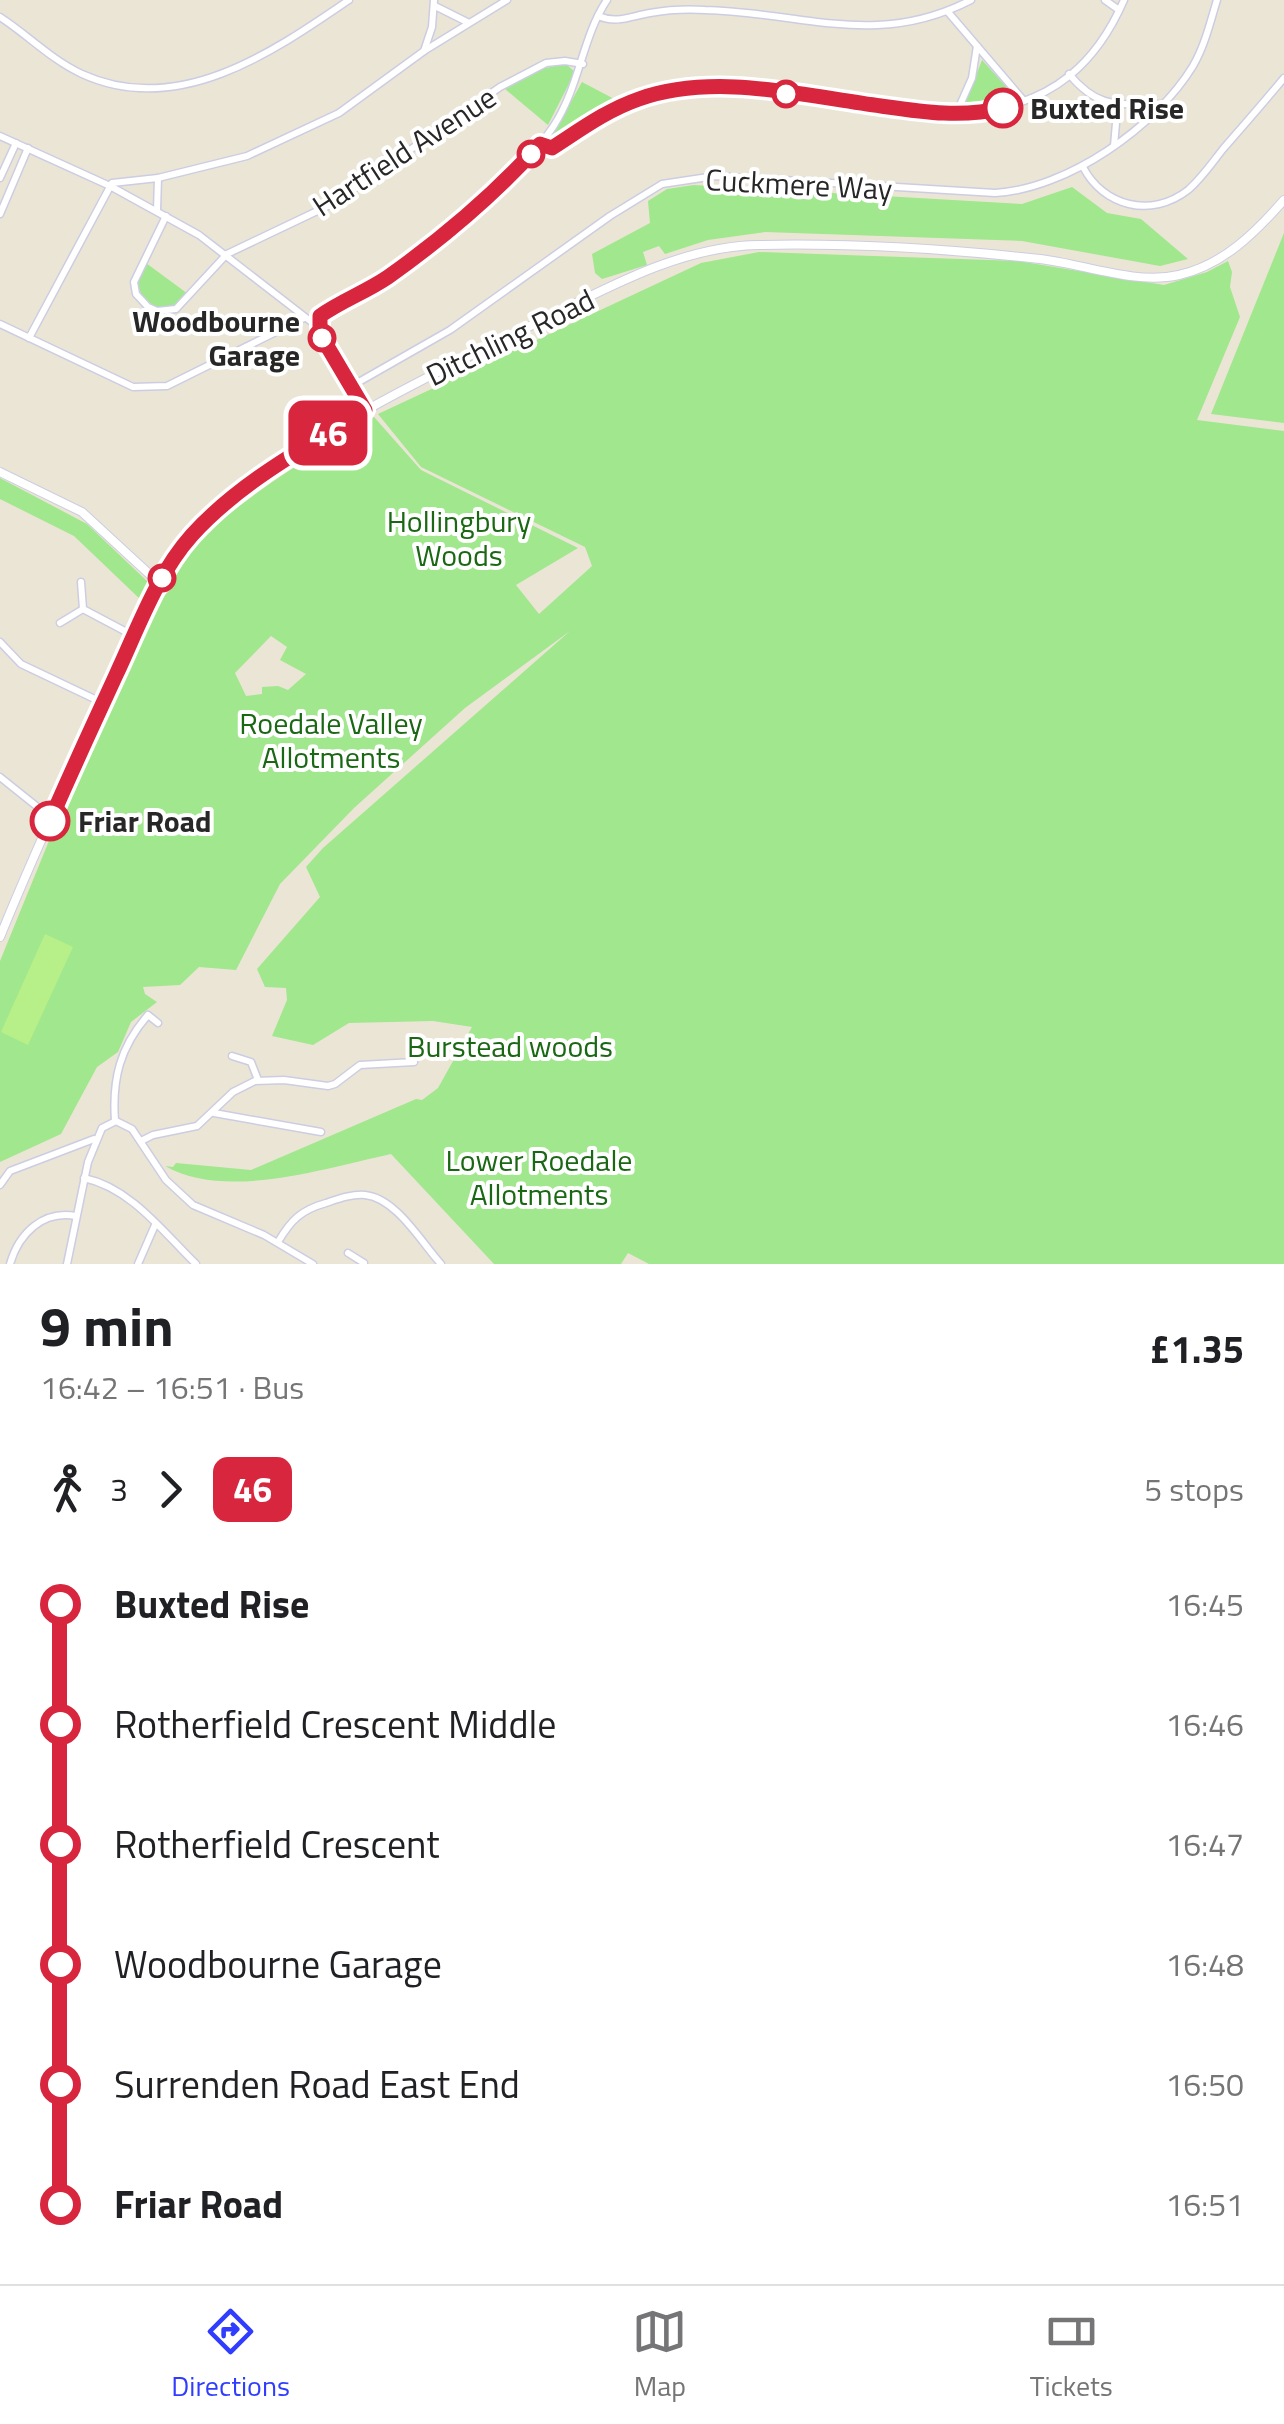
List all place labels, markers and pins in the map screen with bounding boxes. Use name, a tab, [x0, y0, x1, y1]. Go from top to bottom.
unlabelled marker	[773, 81, 799, 107]
place label: Buxted Rise	[1030, 85, 1184, 131]
marker: Buxted Rise	[984, 89, 1022, 127]
unlabelled marker	[518, 141, 544, 167]
place label: Woodbourne Garage	[132, 298, 300, 378]
marker: Woodbourne Garage	[309, 325, 335, 351]
unlabelled marker	[149, 565, 175, 591]
place label: Friar Road	[78, 798, 212, 844]
marker: Friar Road	[31, 802, 69, 840]

